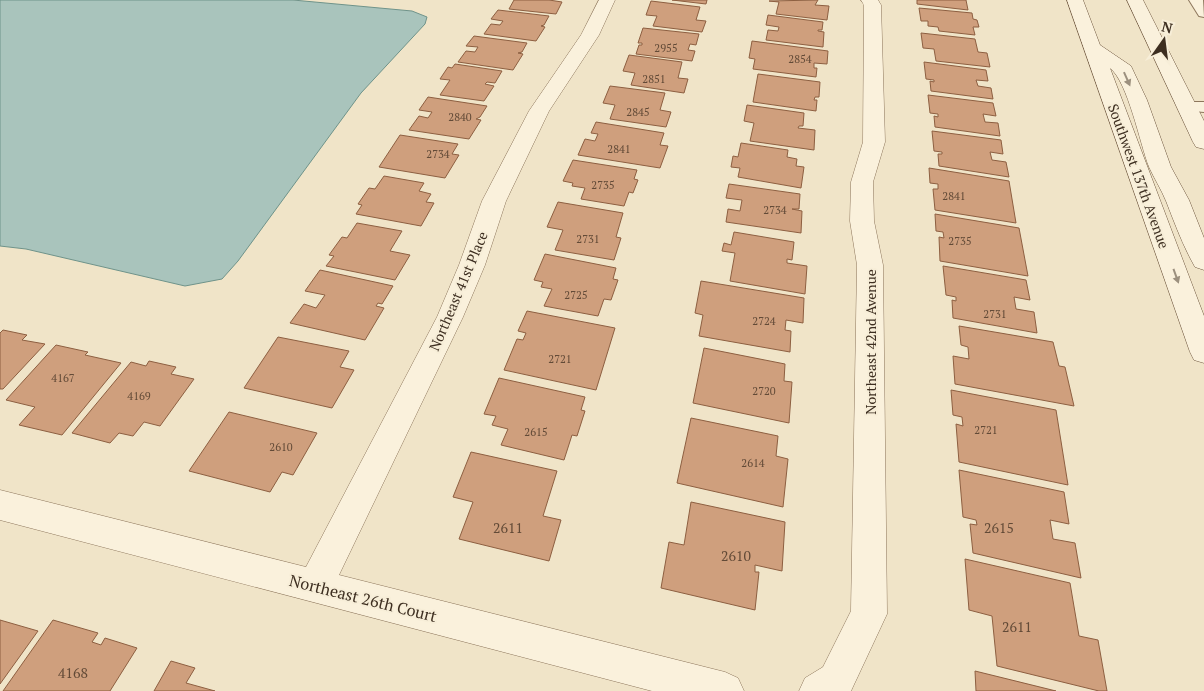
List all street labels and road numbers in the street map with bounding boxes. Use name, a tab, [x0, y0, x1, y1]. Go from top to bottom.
street label: Southwest 137th Avenue	[1104, 101, 1174, 251]
street label: Northeast 41st Place	[424, 228, 492, 354]
street label: Northeast 42nd Avenue	[861, 269, 880, 415]
street label: Northeast 26th Court	[287, 569, 439, 627]

